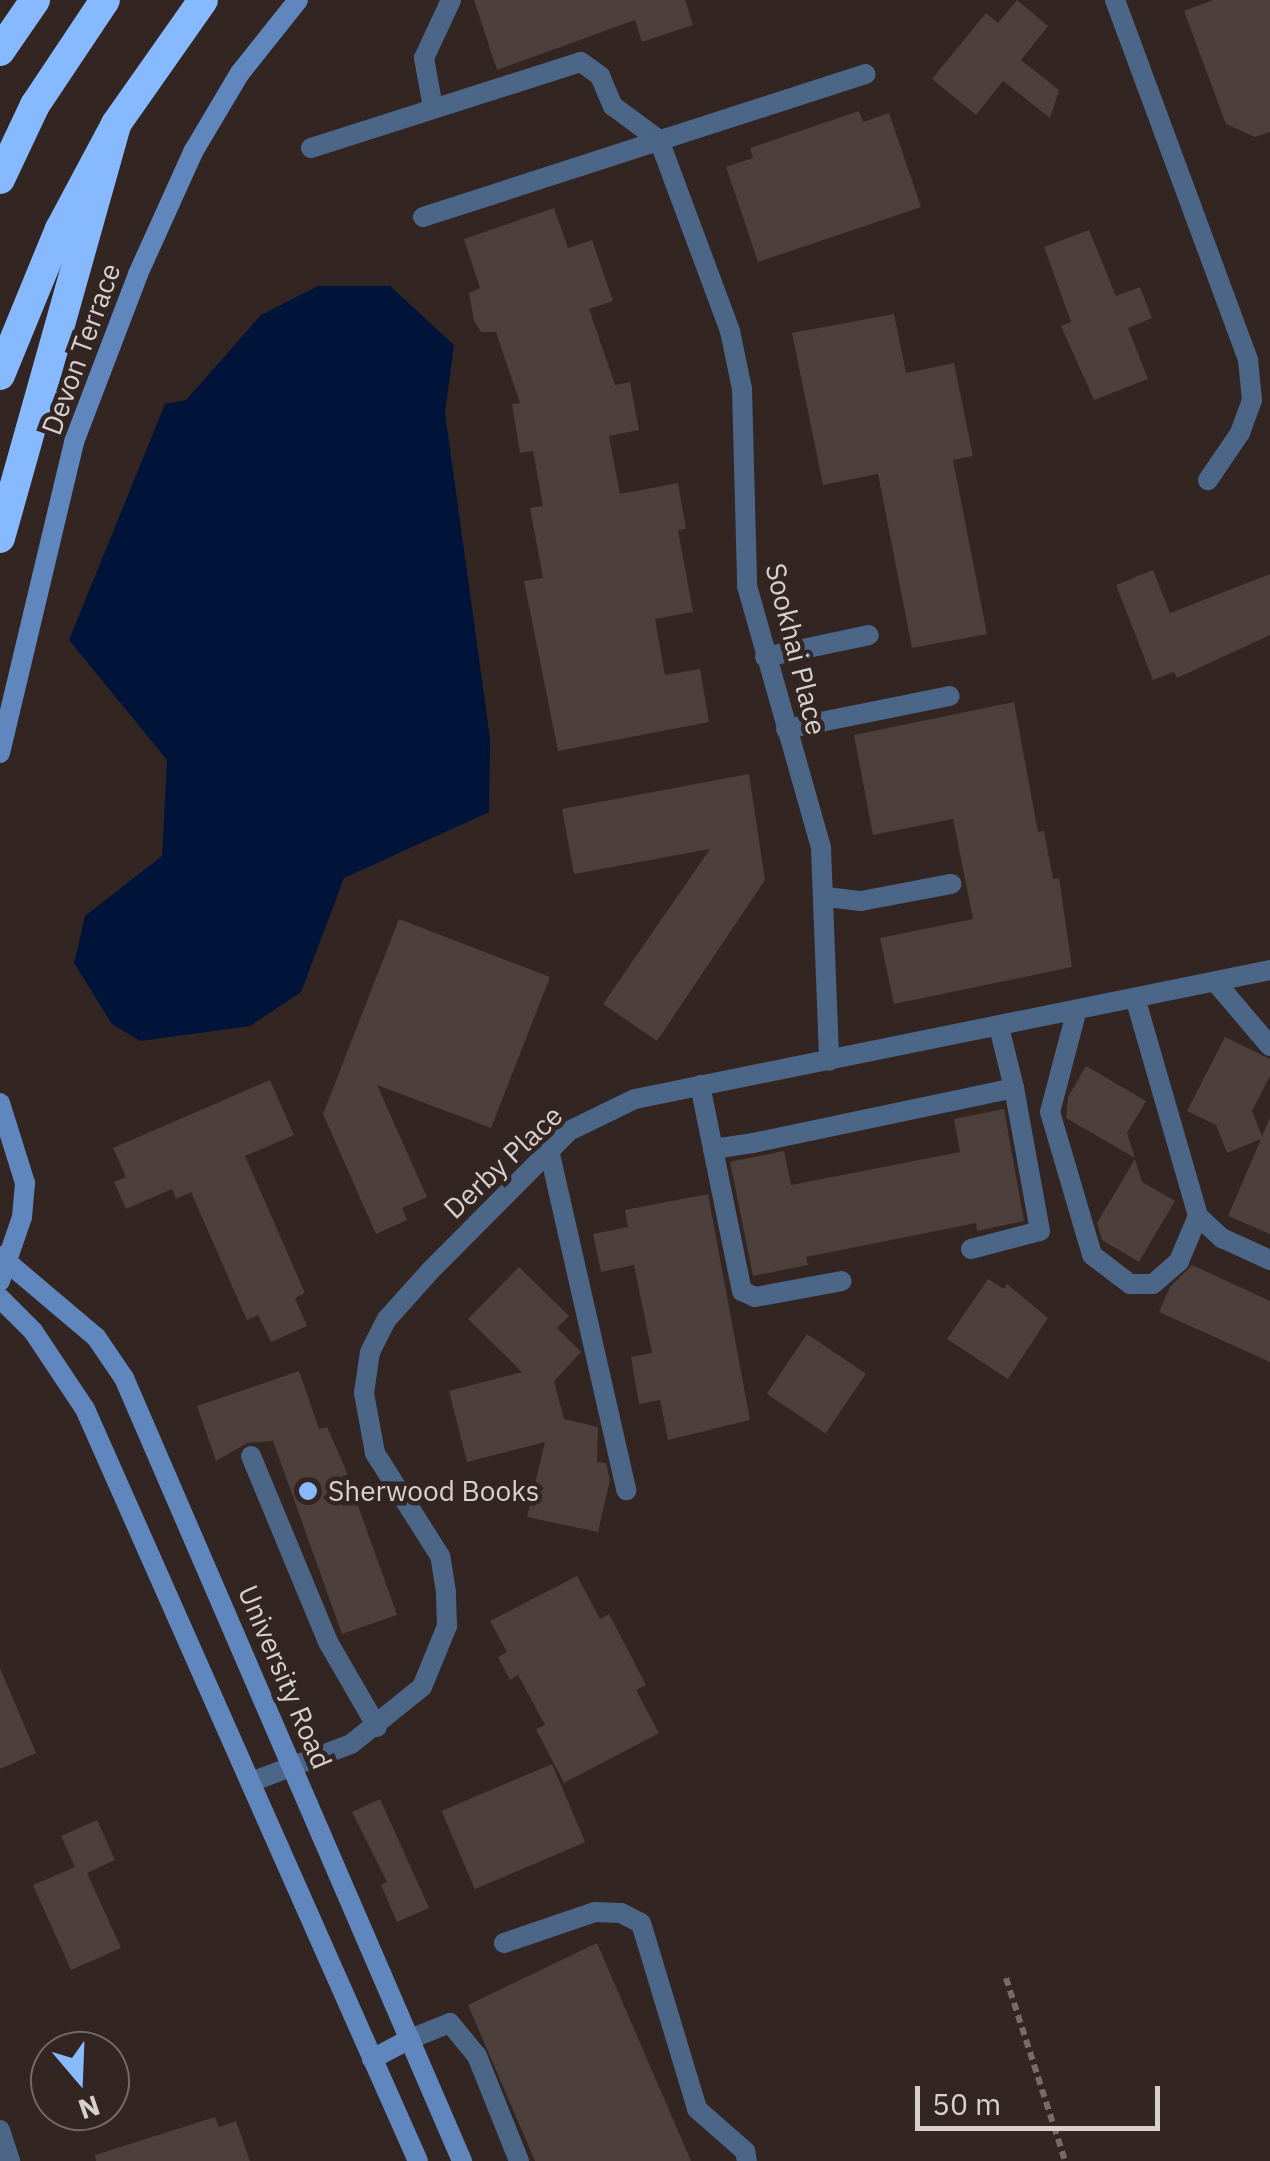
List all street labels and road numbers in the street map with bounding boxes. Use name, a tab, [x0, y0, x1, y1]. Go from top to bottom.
street label: Devon Terrace	[34, 259, 128, 439]
street label: Sookhai Place	[758, 560, 834, 738]
street label: Derby Place	[437, 1099, 569, 1225]
street label: University Road	[231, 1580, 339, 1774]

